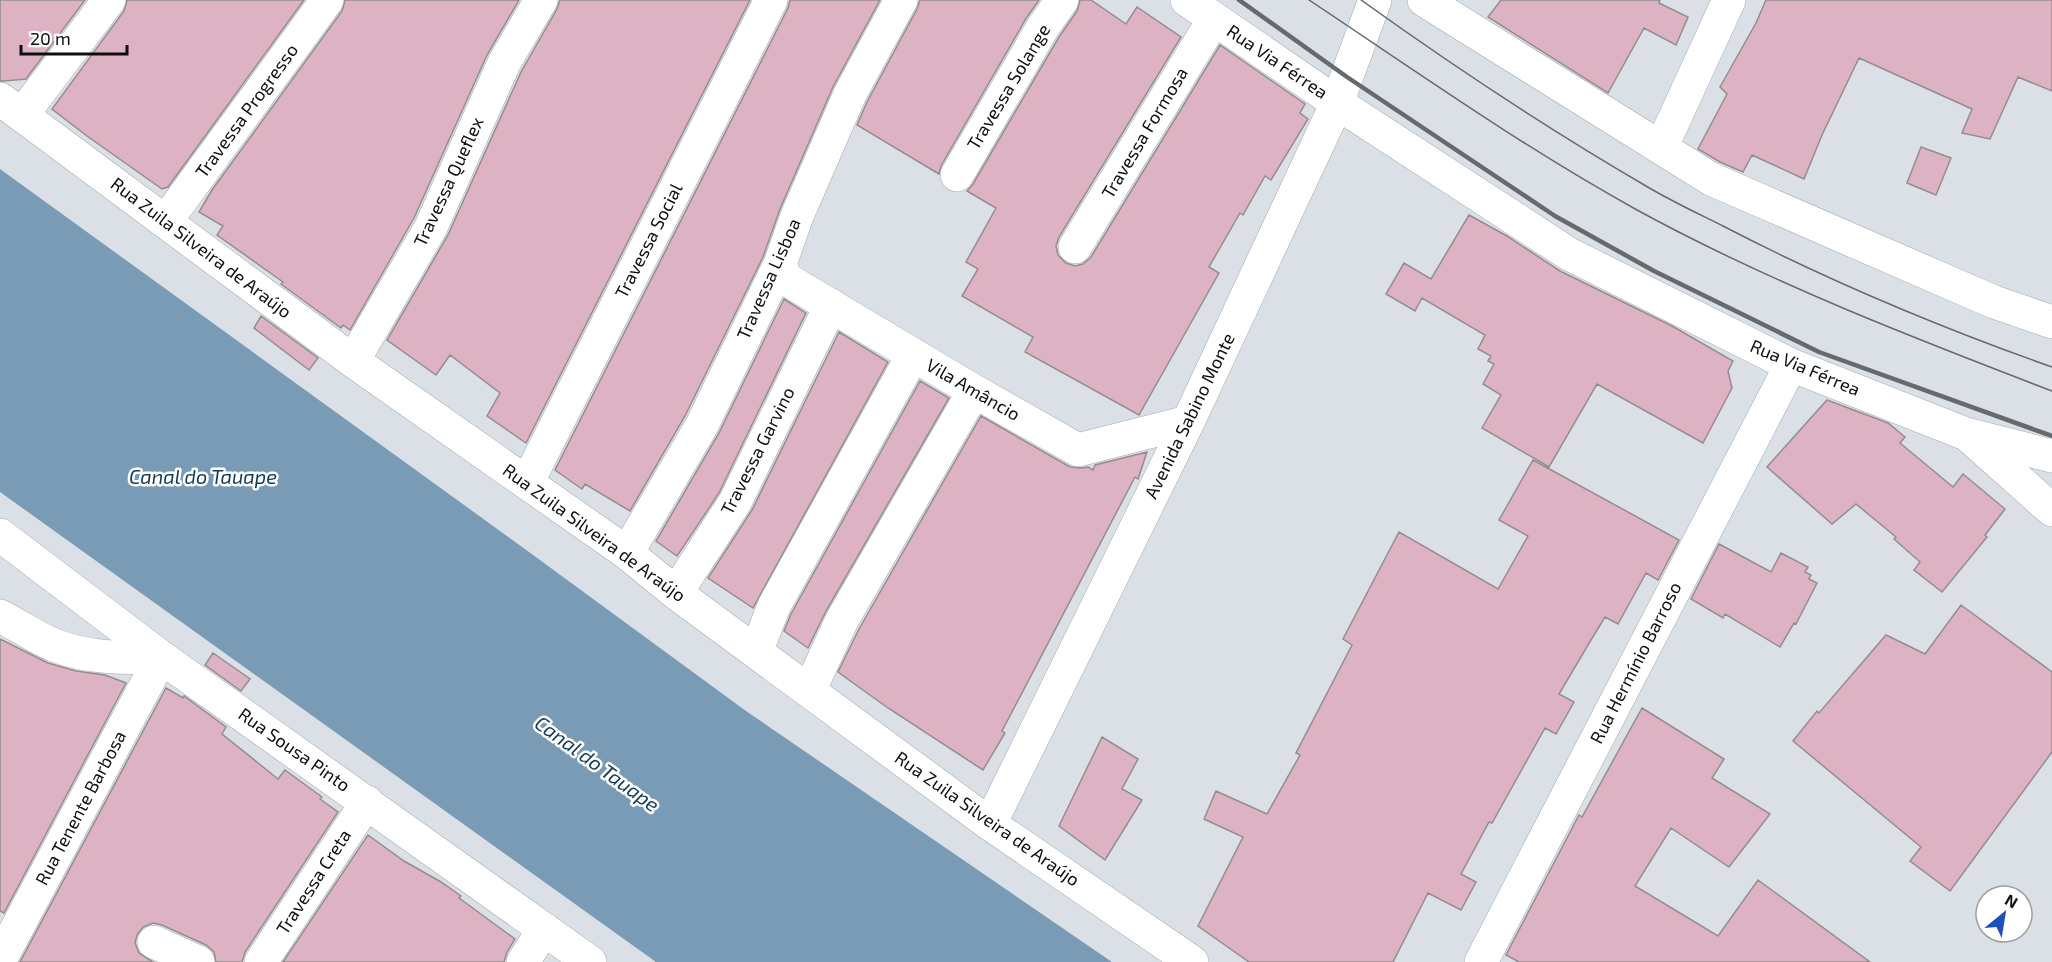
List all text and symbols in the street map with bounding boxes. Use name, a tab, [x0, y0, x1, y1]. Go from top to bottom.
scale bar	[21, 18, 128, 56]
street label: Rua Via Férrea	[1223, 19, 1332, 103]
street label: Travessa Solange	[962, 20, 1054, 153]
text: 20 m	[30, 27, 71, 49]
street label: Travessa Progresso	[190, 39, 302, 182]
street label: Travessa Formosa	[1096, 63, 1192, 202]
street label: Travessa Queflex	[408, 113, 488, 250]
street label: Rua Zuila Silveira de Araújo	[107, 172, 296, 322]
street label: Travessa Social	[610, 179, 687, 302]
street label: Travessa Lisboa	[732, 215, 805, 343]
street label: Avenida Sabino Monte	[1139, 329, 1239, 502]
street label: Rua Via Férrea	[1747, 334, 1864, 400]
street label: Vila Amâncio	[923, 353, 1024, 425]
street label: Travessa Garvino	[715, 383, 799, 518]
street label: Rua Zuila Silveira de Araújo	[499, 458, 690, 606]
water label: Canal do Tauape	[129, 464, 277, 488]
street label: Rua Hermínio Barroso	[1585, 578, 1685, 747]
street label: Rua Sousa Pinto	[234, 702, 355, 796]
water label: Canal do Tauape	[531, 710, 665, 817]
street label: Rua Tenente Barbosa	[30, 726, 130, 889]
street label: Rua Zuila Silveira de Araújo	[891, 746, 1084, 890]
street label: Travessa Creta	[271, 825, 355, 938]
north arrow	[1974, 884, 2034, 944]
text: N	[2002, 889, 2022, 912]

